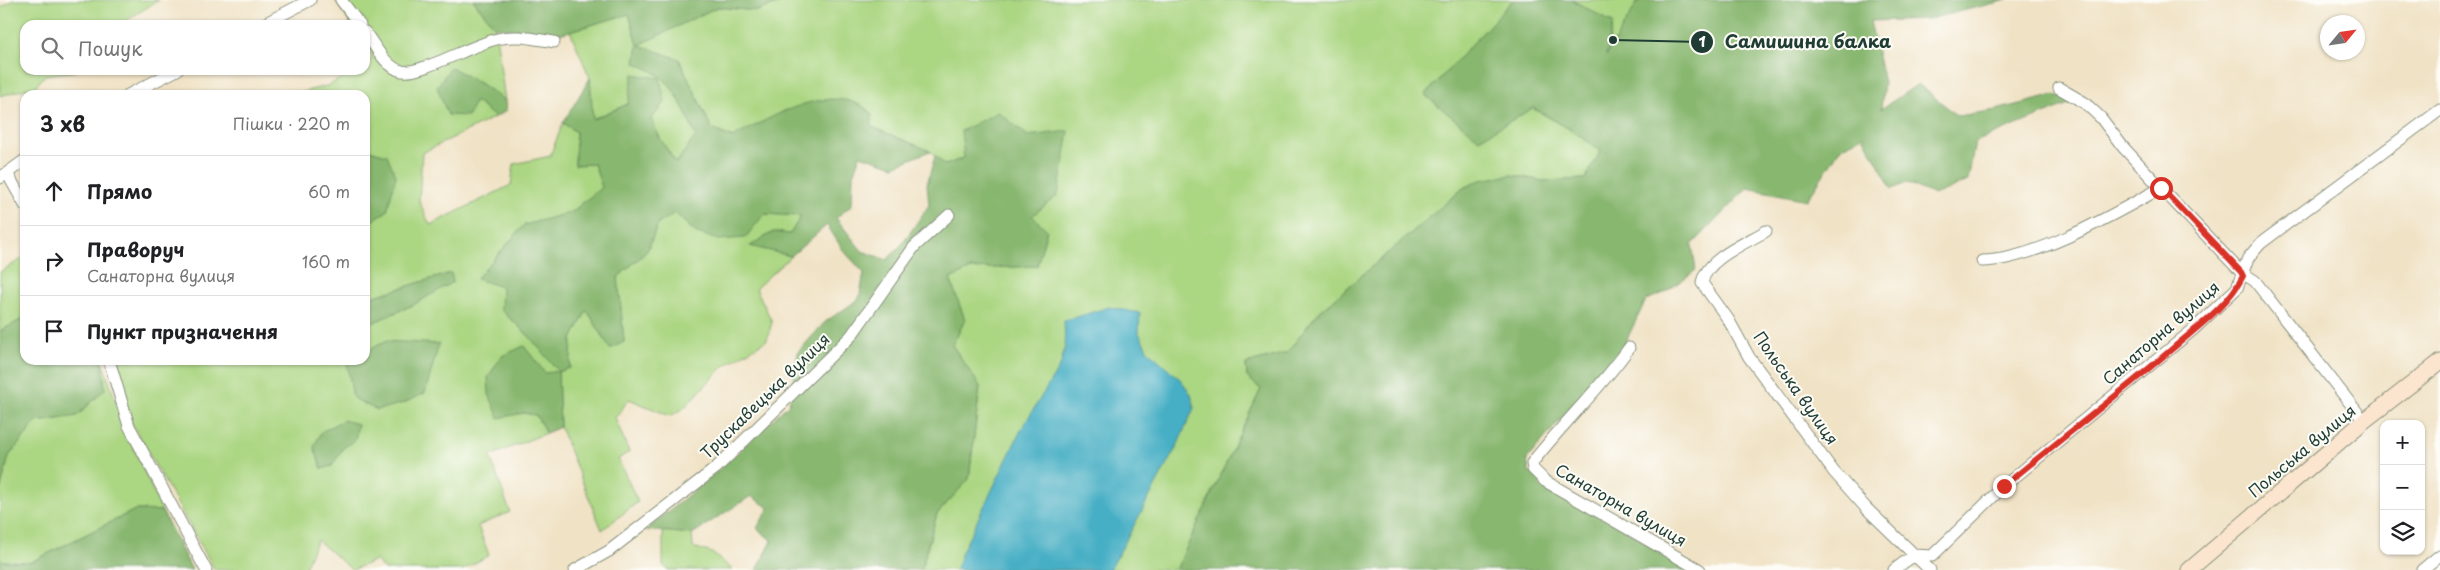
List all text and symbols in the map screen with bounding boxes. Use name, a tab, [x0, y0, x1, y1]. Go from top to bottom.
north arrow	[2320, 15, 2365, 60]
search box	[20, 20, 370, 75]
callout: Самишина балка	[1690, 25, 1902, 58]
text: Самишина балка	[1725, 27, 1891, 54]
text: 1	[1698, 29, 1706, 52]
icon: search	[38, 34, 66, 62]
text: Пошук	[78, 34, 143, 62]
text: 3 хв	[40, 107, 85, 139]
text: Пішки · 220 m	[233, 111, 350, 135]
icon: ahead	[40, 177, 68, 205]
text: Прямо	[87, 177, 152, 205]
route start	[2150, 177, 2173, 200]
text: 60 m	[308, 179, 350, 203]
text: Праворуч	[87, 235, 184, 263]
icon: right	[40, 247, 68, 275]
text: 160 m	[302, 249, 350, 273]
text: Санаторна вулиця	[87, 263, 235, 287]
street label: Санаторна вулиця	[2097, 275, 2224, 390]
icon: arrive	[40, 317, 68, 345]
text: Пункт призначення	[87, 317, 278, 345]
street label: Польська вулиця	[1749, 326, 1845, 449]
street label: Трускавецька вулиця	[694, 327, 834, 464]
street label: Польська вулиця	[2242, 398, 2360, 502]
map controls	[2380, 420, 2425, 555]
button: +	[2380, 420, 2425, 465]
street label: Санаторна вулиця	[1551, 457, 1692, 552]
button: −	[2380, 465, 2425, 510]
route end	[1993, 475, 2016, 498]
button: layers	[2380, 510, 2425, 555]

